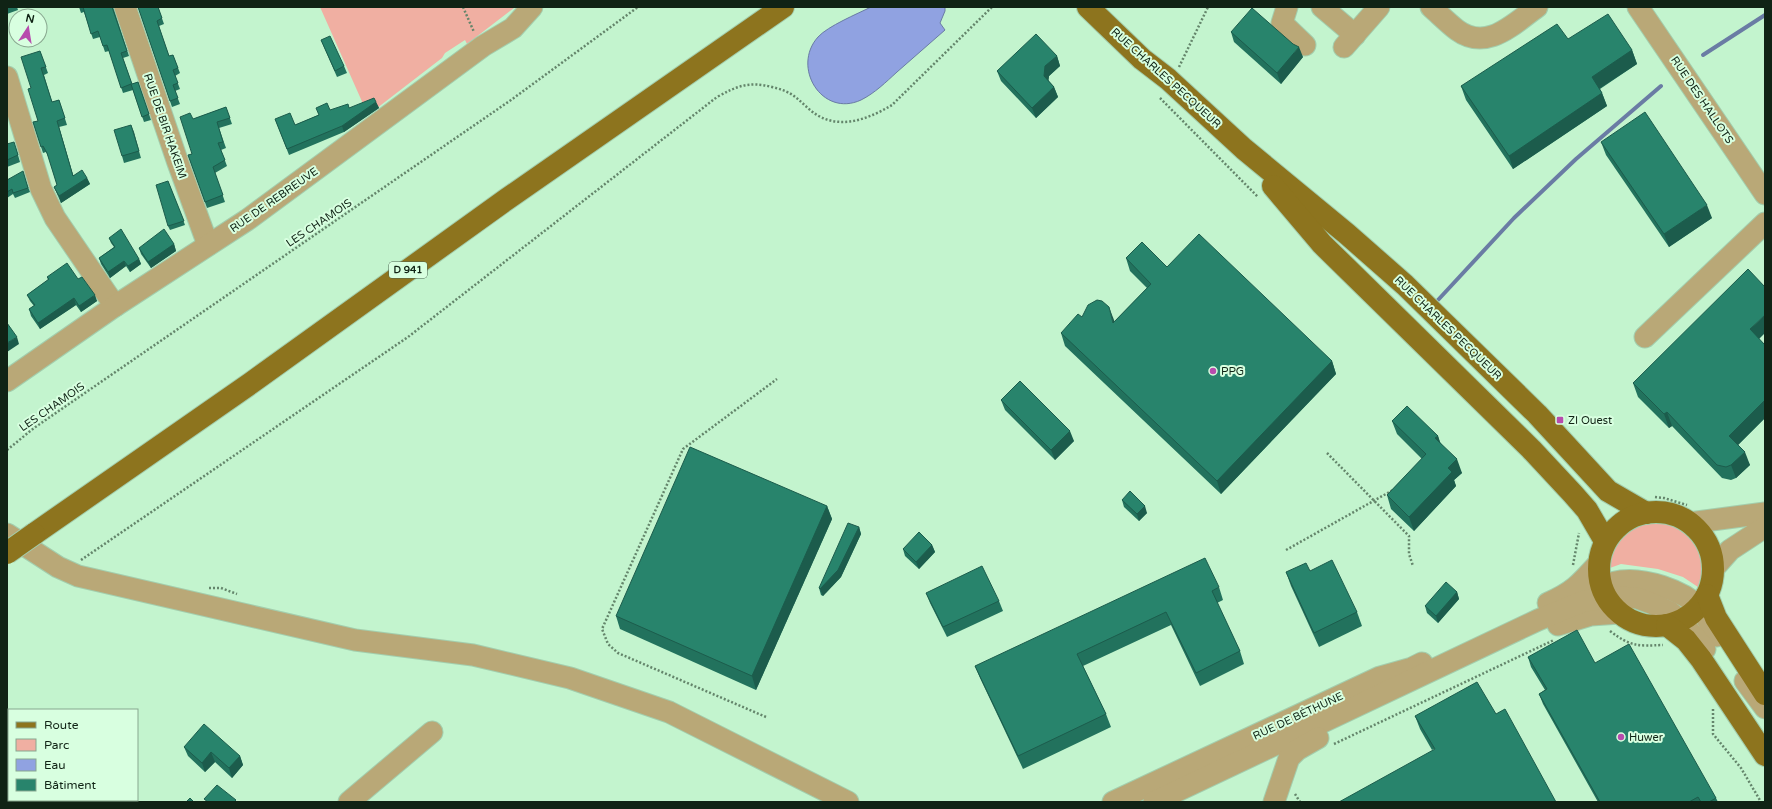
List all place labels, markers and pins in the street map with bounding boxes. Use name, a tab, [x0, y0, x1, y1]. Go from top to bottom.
place label: PPG	[1221, 365, 1244, 378]
marker: PPG	[1208, 366, 1218, 376]
place label: ZI Ouest	[1568, 414, 1612, 427]
marker: ZI Ouest	[1555, 415, 1565, 425]
place label: Huwer	[1629, 731, 1664, 744]
marker: Huwer	[1616, 732, 1626, 742]

